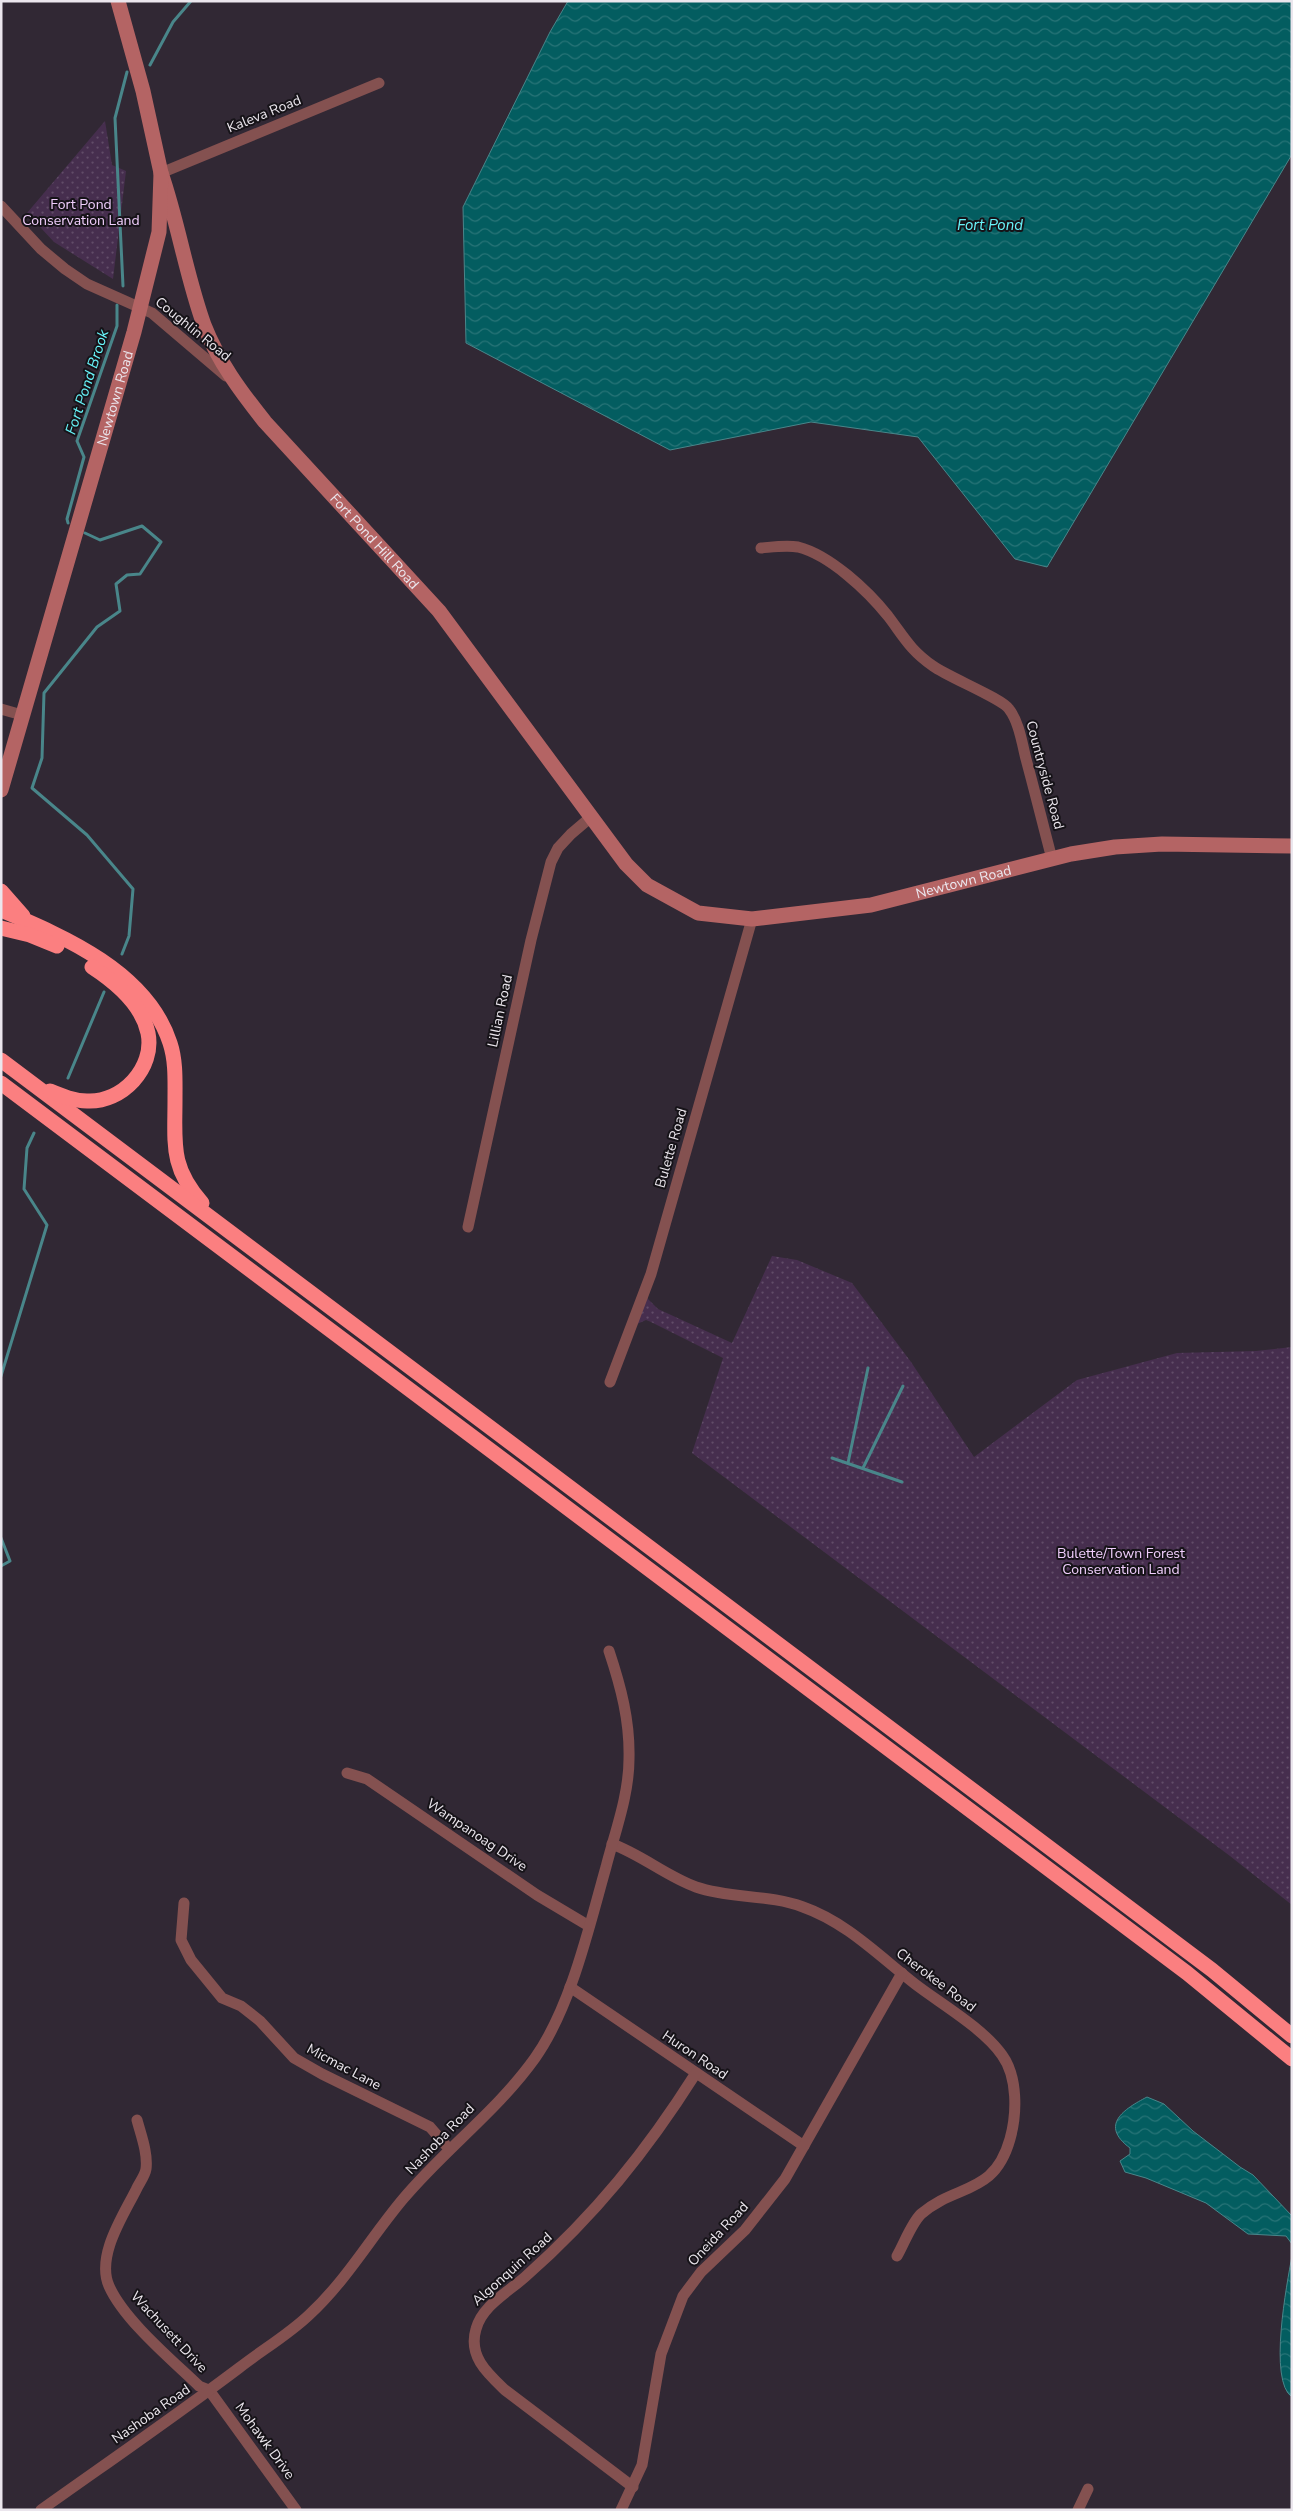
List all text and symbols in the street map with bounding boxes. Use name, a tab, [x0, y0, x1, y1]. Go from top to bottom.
street label: Kaleva Road	[224, 91, 304, 137]
park label: Fort Pond Conservation Land	[22, 195, 140, 230]
water label: Fort Pond	[957, 215, 1023, 235]
street label: Coughlin Road	[151, 293, 235, 365]
water label: Fort Pond Brook	[61, 326, 114, 437]
street label: Newtown Road	[92, 348, 138, 448]
street label: Fort Pond Hill Road	[326, 489, 424, 593]
street label: Countryside Road	[1021, 719, 1069, 831]
street label: Newtown Road	[914, 860, 1013, 903]
street label: Lillian Road	[483, 973, 517, 1049]
street label: Bulette Road	[651, 1106, 691, 1190]
park label: Bulette/Town Forest Conservation Land	[1057, 1544, 1185, 1579]
street label: Wampanoag Drive	[423, 1794, 531, 1876]
street label: Cherokee Road	[892, 1944, 980, 2016]
street label: Huron Road	[658, 2026, 732, 2084]
street label: Micmac Lane	[304, 2039, 384, 2095]
street label: Nashoba Road	[401, 2099, 479, 2179]
street label: Oneida Road	[683, 2198, 753, 2270]
street label: Algonquin Road	[468, 2228, 556, 2310]
street label: Wachusett Drive	[126, 2287, 212, 2377]
street label: Nashoba Road	[108, 2380, 194, 2448]
street label: Mohawk Drive	[231, 2399, 299, 2483]

